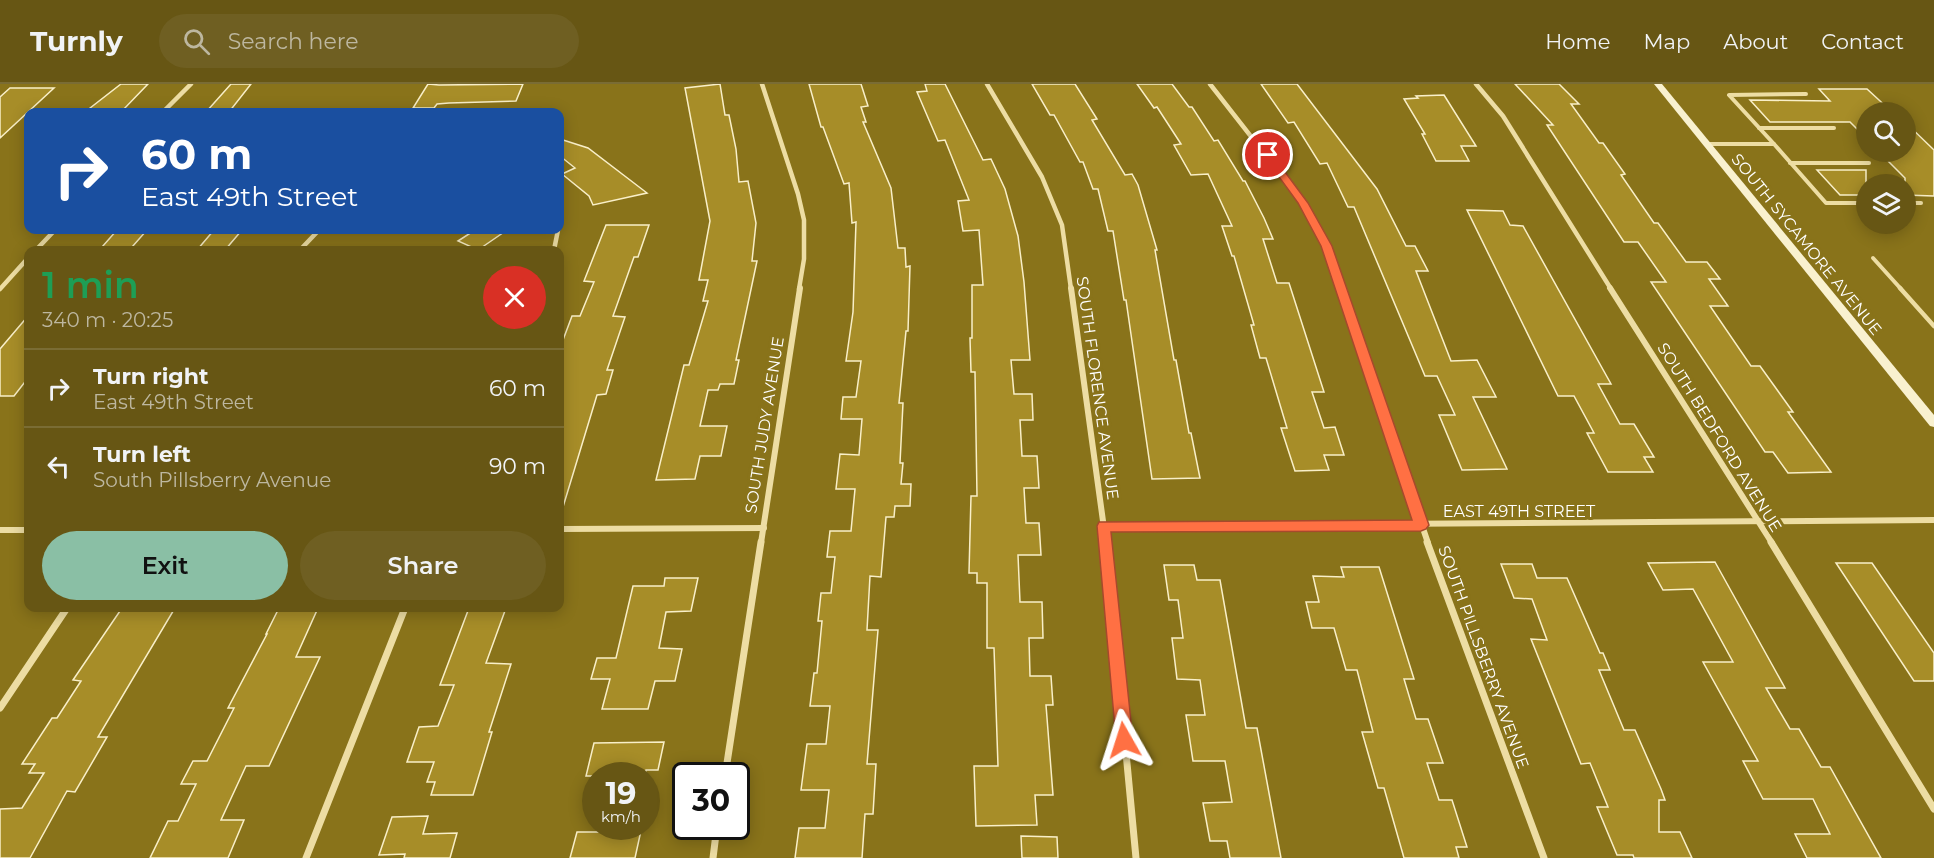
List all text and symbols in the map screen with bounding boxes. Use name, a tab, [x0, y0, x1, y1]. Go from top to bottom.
search box	[159, 14, 579, 68]
text: Turnly	[30, 24, 123, 58]
icon: search	[180, 25, 213, 58]
text: Search here	[228, 28, 359, 55]
text: Home	[1545, 29, 1610, 54]
text: Map	[1643, 29, 1690, 54]
text: About	[1723, 29, 1788, 54]
text: Contact	[1821, 29, 1904, 54]
map controls	[1856, 102, 1916, 234]
button: search	[1856, 102, 1916, 162]
text: 60 m	[141, 128, 252, 180]
pin	[1242, 129, 1293, 180]
icon: right	[42, 132, 120, 210]
icon: arrive	[1251, 138, 1284, 171]
street label: SOUTH SYCAMORE AVENUE	[1727, 150, 1886, 339]
button: layers	[1856, 174, 1916, 234]
text: East 49th Street	[141, 180, 358, 213]
text: 1 min	[42, 263, 139, 307]
button: close	[483, 266, 546, 329]
street label: SOUTH FLORENCE AVENUE	[1072, 275, 1123, 501]
text: 340 m · 20:25	[42, 308, 173, 332]
street label: SOUTH JUDY AVENUE	[741, 335, 788, 515]
street label: SOUTH BEDFORD AVENUE	[1653, 339, 1786, 535]
text: Turn right	[93, 363, 208, 390]
icon: right	[42, 372, 75, 405]
text: 60 m	[489, 375, 546, 402]
text: East 49th Street	[93, 390, 254, 414]
text: Turn left	[93, 441, 191, 468]
icon: left	[42, 450, 75, 483]
text: 90 m	[489, 453, 546, 480]
text: South Pillsberry Avenue	[93, 468, 331, 492]
street label: EAST 49TH STREET	[1443, 502, 1596, 521]
button: Exit	[42, 531, 288, 600]
button: Share	[300, 531, 546, 600]
street label: SOUTH PILLSBERRY AVENUE	[1434, 543, 1533, 771]
position arrow	[1092, 708, 1156, 772]
speed limit sign: 30	[672, 762, 750, 840]
text: 19	[606, 775, 636, 812]
text: km/h	[601, 807, 641, 826]

